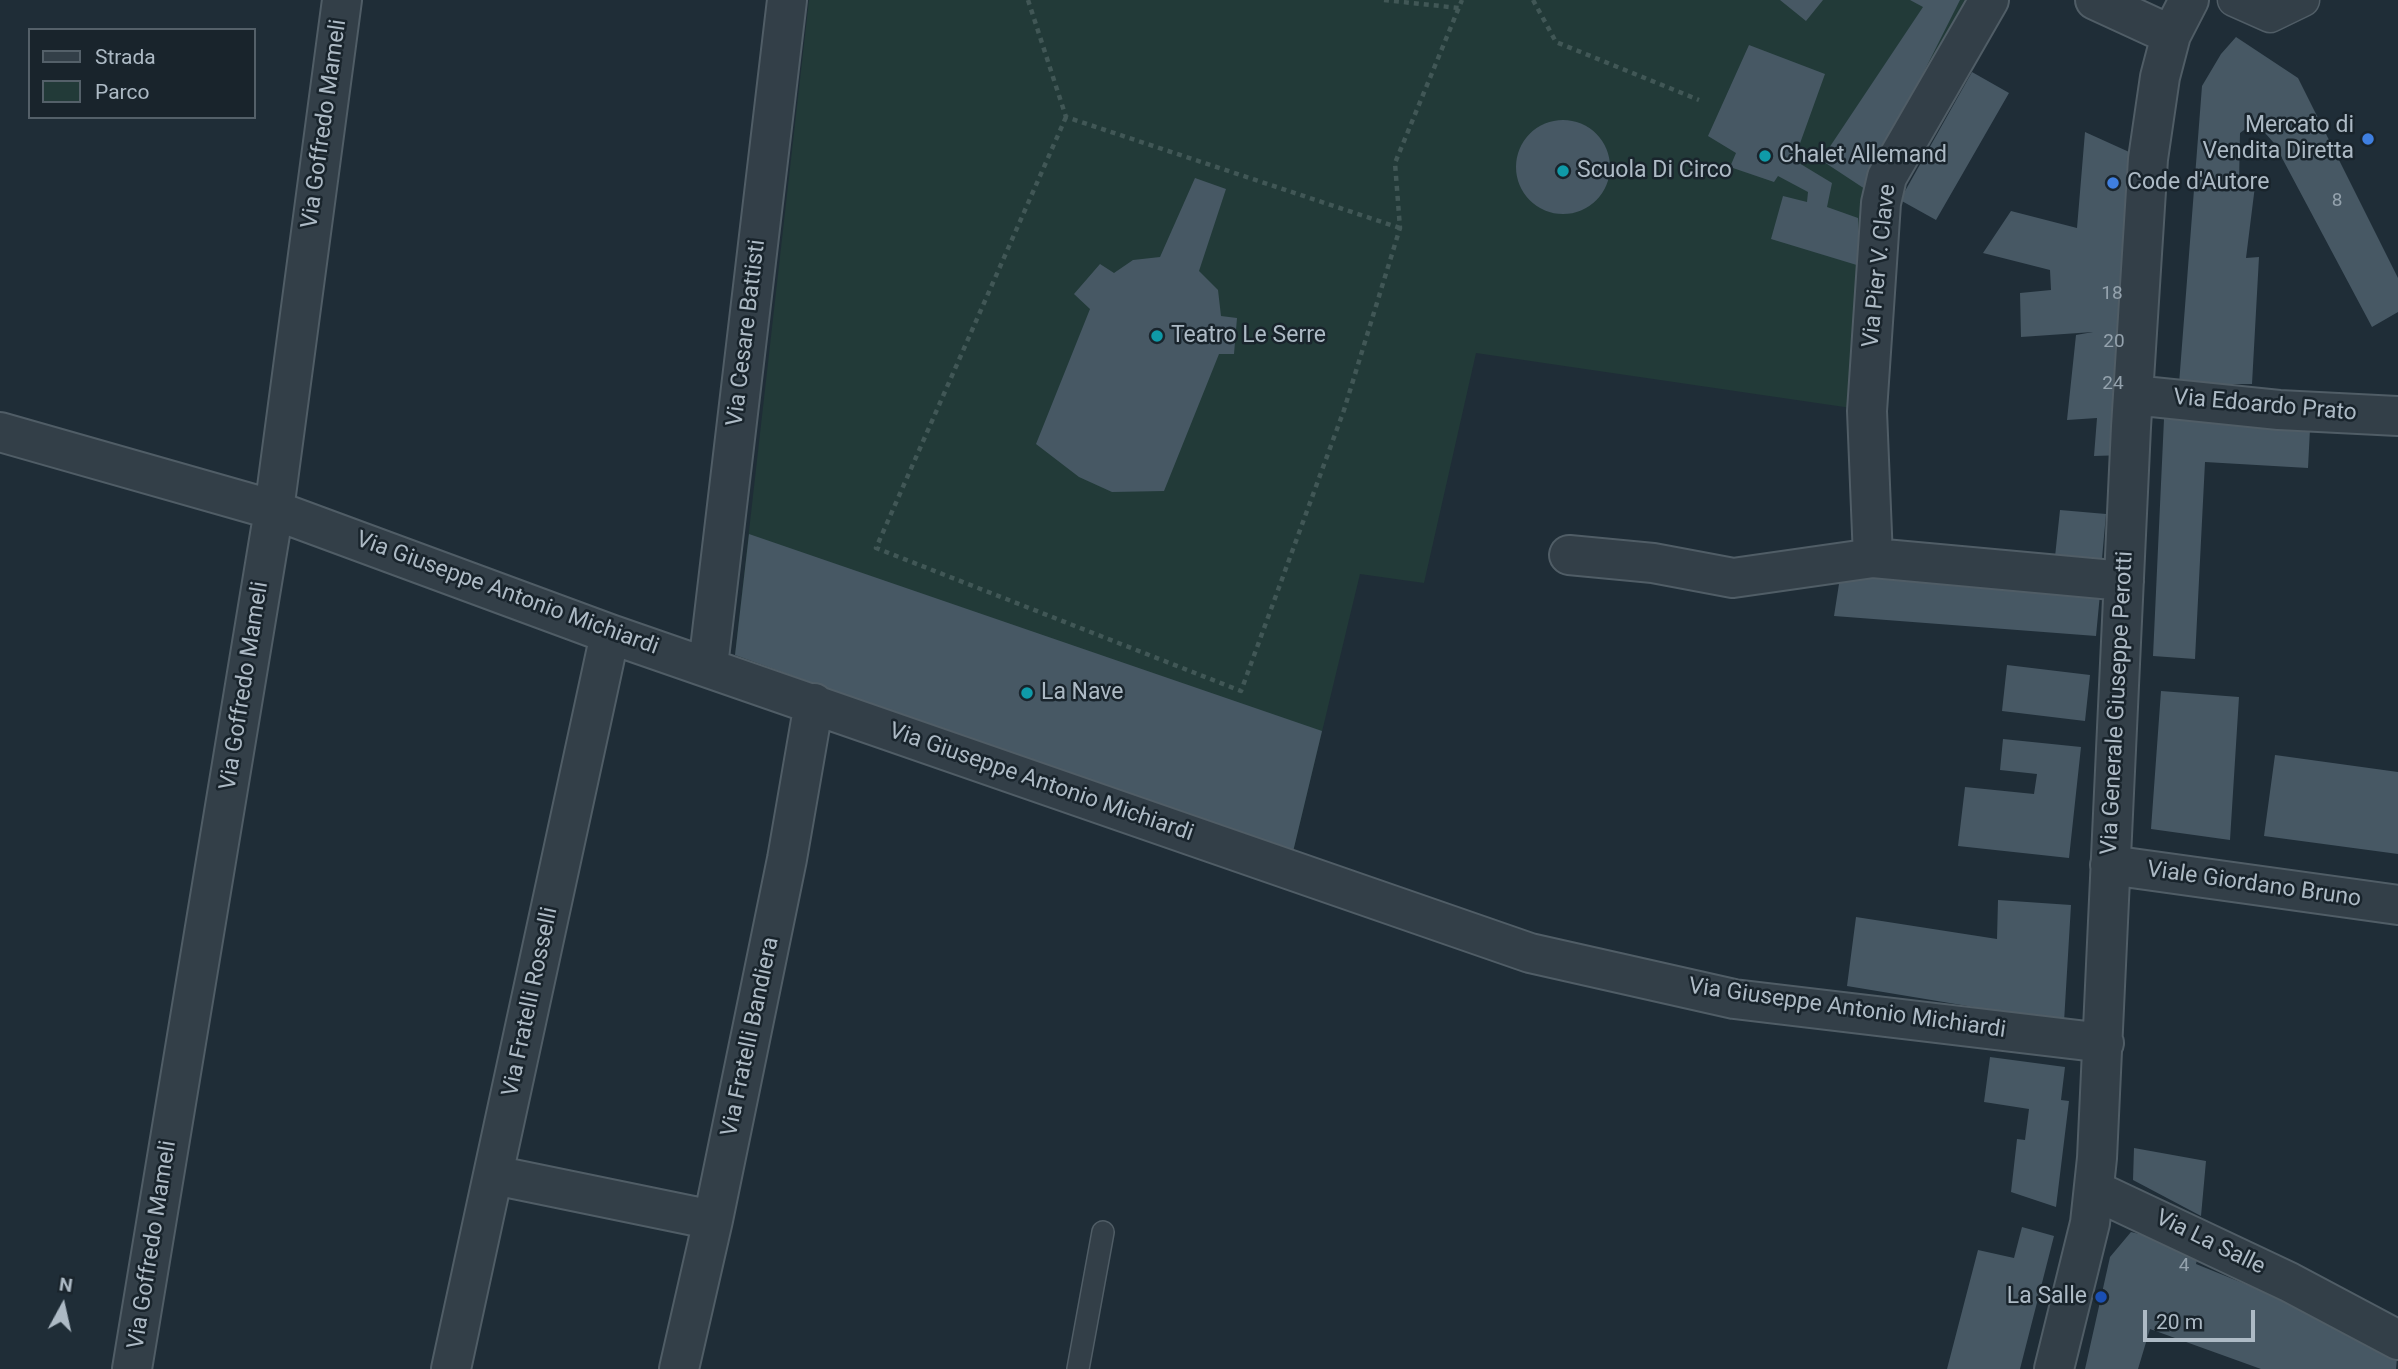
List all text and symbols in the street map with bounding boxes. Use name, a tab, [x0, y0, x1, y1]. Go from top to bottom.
street label: Via Goffredo Mameli	[297, 18, 353, 230]
legend	[28, 28, 256, 119]
text: Strada	[95, 45, 156, 69]
text: Parco	[95, 80, 149, 104]
place label: Mercato di Vendita Diretta	[2203, 112, 2354, 166]
marker: Mercato di Vendita Diretta	[2360, 131, 2376, 147]
place label: Chalet Allemand	[1779, 142, 1947, 170]
marker: Chalet Allemand	[1757, 148, 1773, 164]
place label: Scuola Di Circo	[1577, 157, 1732, 185]
marker: Scuola Di Circo	[1555, 163, 1571, 179]
place label: Code d'Autore	[2127, 169, 2269, 197]
marker: Code d'Autore	[2105, 175, 2121, 191]
street label: Via Pier V. Clave	[1858, 183, 1902, 349]
house number: 8	[2332, 190, 2342, 212]
street label: Via Cesare Battisti	[722, 238, 772, 428]
house number: 18	[2101, 283, 2123, 305]
place label: Teatro Le Serre	[1171, 322, 1326, 350]
marker: Teatro Le Serre	[1149, 328, 1165, 344]
house number: 20	[2103, 331, 2125, 353]
house number: 24	[2102, 373, 2124, 395]
street label: Via Edoardo Prato	[2172, 384, 2358, 428]
street label: Via Giuseppe Antonio Michiardi	[352, 526, 662, 662]
street label: Via Generale Giuseppe Perotti	[2096, 550, 2140, 856]
street label: Via Goffredo Mameli	[215, 580, 275, 792]
place label: La Nave	[1041, 679, 1124, 707]
marker: La Nave	[1019, 685, 1035, 701]
street label: Via Giuseppe Antonio Michiardi	[885, 718, 1197, 848]
street label: Viale Giordano Bruno	[2145, 856, 2363, 914]
street label: Via Fratelli Rosselli	[497, 905, 565, 1099]
street label: Via Fratelli Bandiera	[716, 935, 786, 1139]
street label: Via Giuseppe Antonio Michiardi	[1687, 973, 2007, 1045]
street label: Via Goffredo Mameli	[123, 1139, 183, 1351]
street label: Via La Salle	[2151, 1205, 2269, 1281]
house number: 4	[2179, 1255, 2189, 1277]
north arrow	[28, 1271, 98, 1341]
text: N	[58, 1272, 74, 1297]
place label: La Salle	[2007, 1283, 2087, 1311]
marker: La Salle	[2093, 1289, 2109, 1305]
scale bar	[2146, 1296, 2258, 1340]
text: 20 m	[2156, 1310, 2203, 1334]

